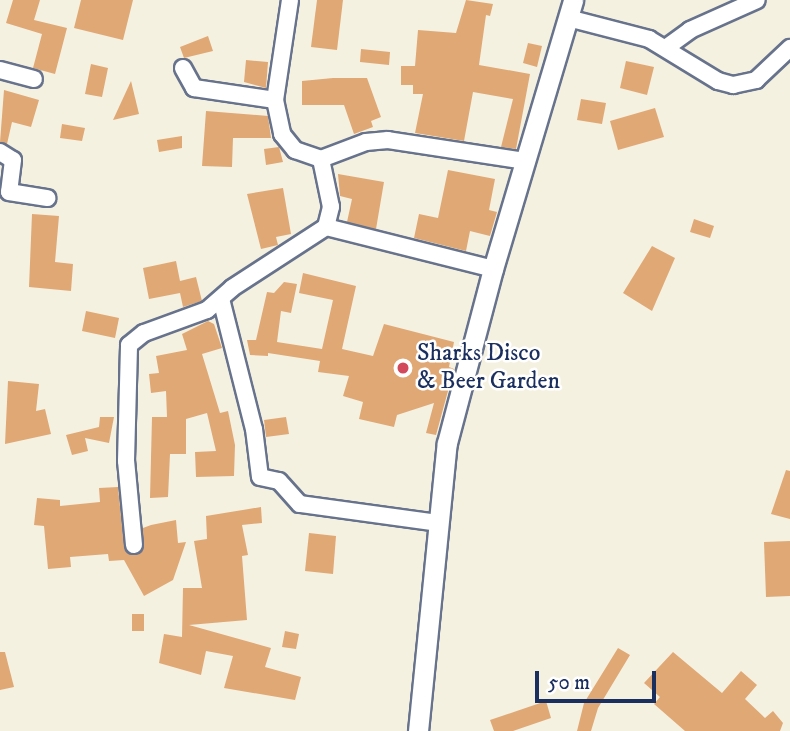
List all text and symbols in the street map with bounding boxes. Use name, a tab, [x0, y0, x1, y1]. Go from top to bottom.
place label: Sharks Disco & Beer Garden	[417, 340, 560, 396]
marker: Sharks Disco & Beer Garden	[395, 360, 411, 376]
scale bar	[538, 658, 659, 702]
text: 50 m	[548, 670, 590, 696]

